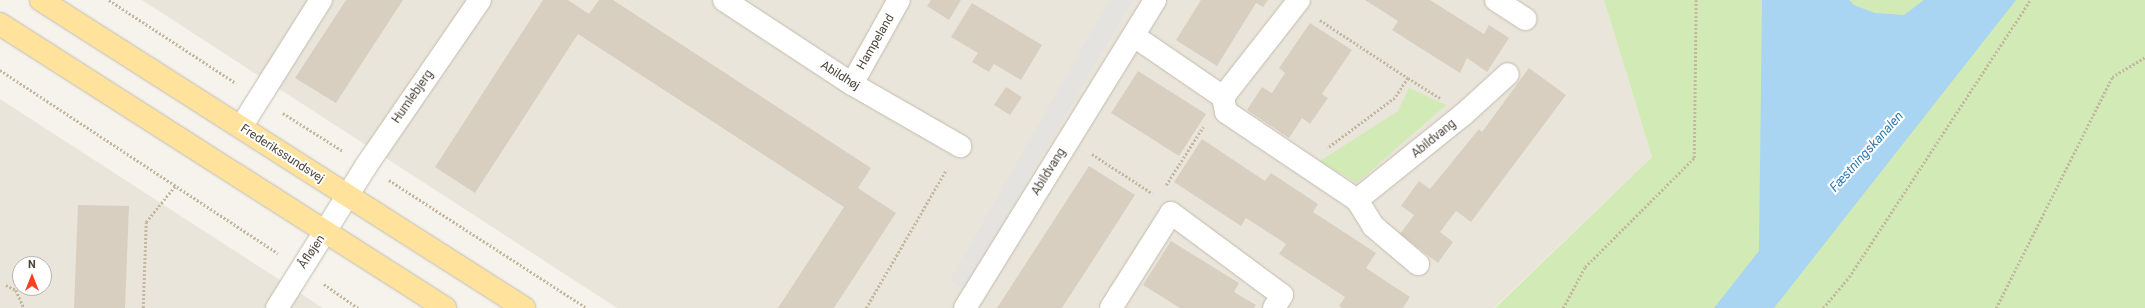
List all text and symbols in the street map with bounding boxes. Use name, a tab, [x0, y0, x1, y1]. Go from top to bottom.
street label: Hampeland	[854, 12, 898, 72]
street label: Abildhøj	[818, 58, 862, 94]
street label: Humlebjerg	[389, 68, 437, 126]
water label: Fæstningskanalen	[1827, 109, 1907, 195]
street label: Abildvang	[1409, 117, 1459, 161]
street label: Frederikssundsvej	[238, 122, 326, 186]
street label: Abildvang	[1029, 146, 1069, 198]
street label: Åfløjen	[296, 233, 328, 271]
north arrow	[12, 256, 52, 296]
text: N	[28, 258, 36, 271]

